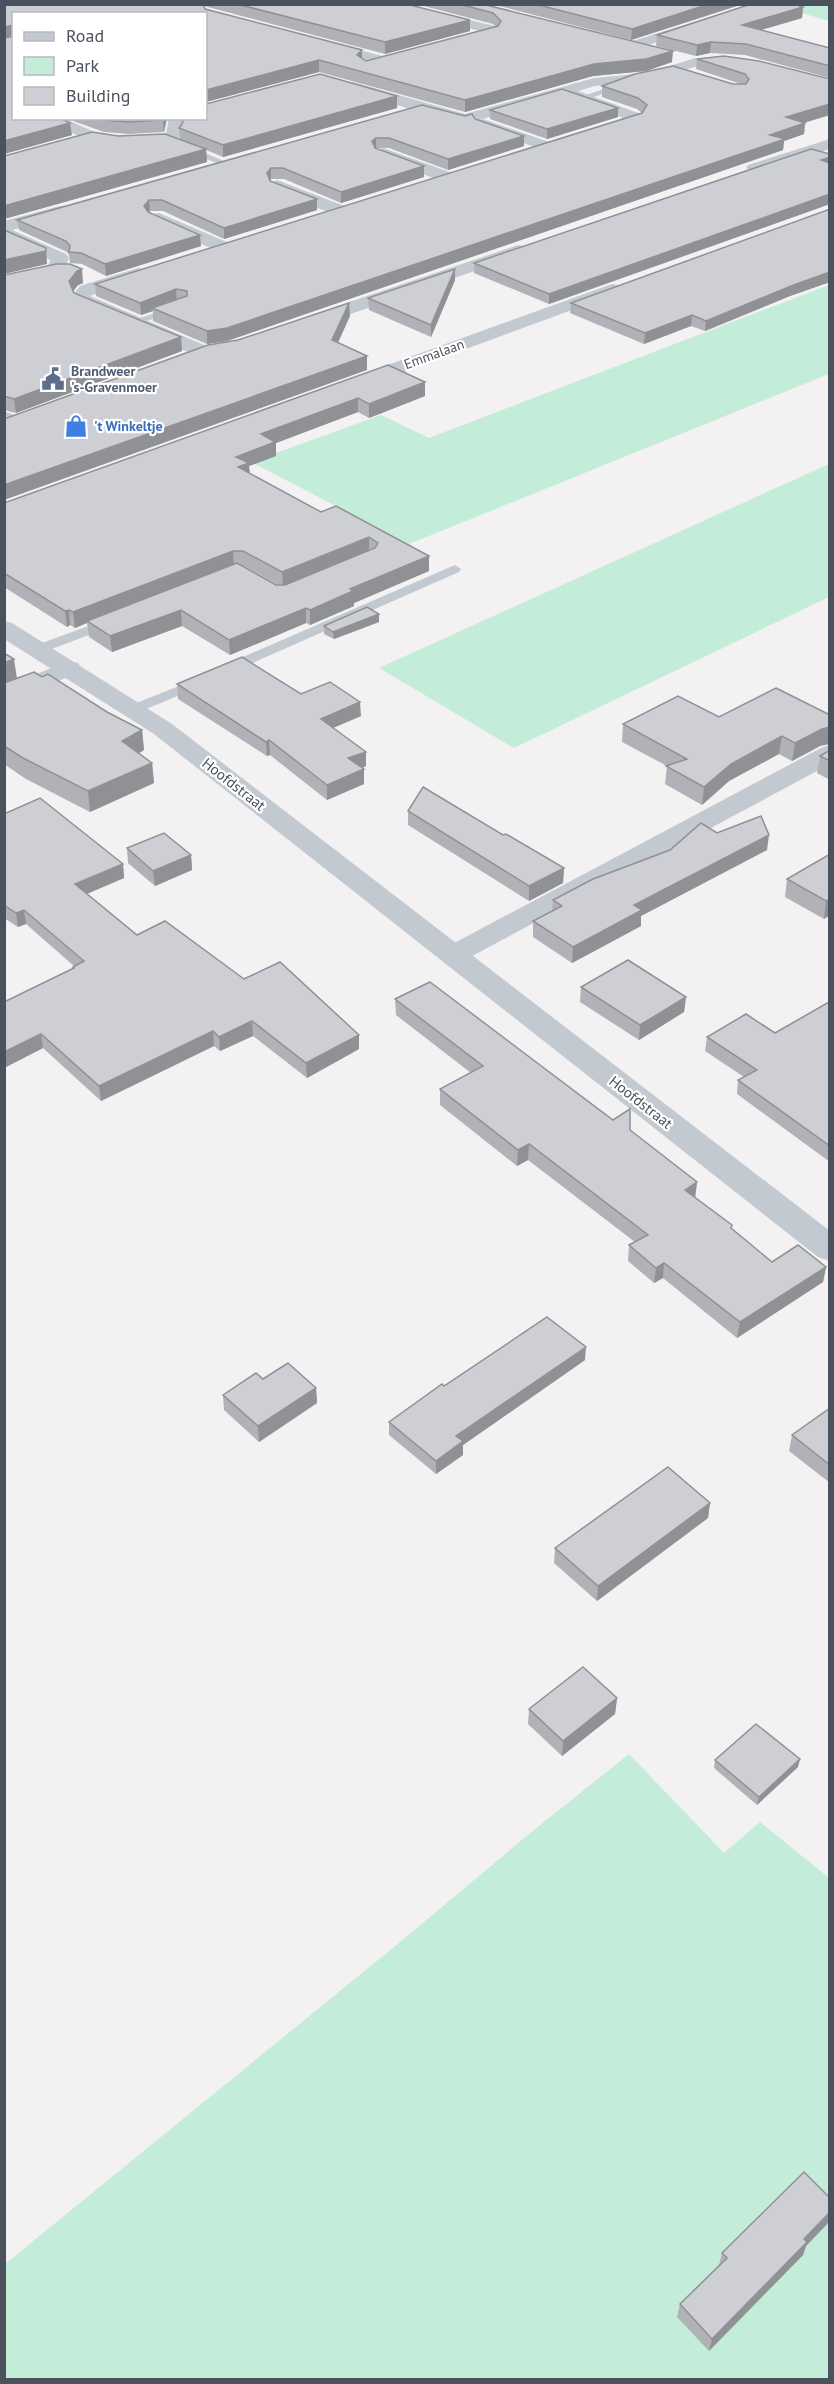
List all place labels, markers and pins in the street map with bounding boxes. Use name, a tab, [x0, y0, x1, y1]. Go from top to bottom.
place label: Brandweer 's-Gravenmoer	[71, 362, 157, 396]
public building icon: Brandweer 's-Gravenmoer	[40, 366, 66, 392]
shop icon: 't Winkeltje	[63, 413, 89, 439]
place label: 't Winkeltje	[94, 417, 163, 435]

